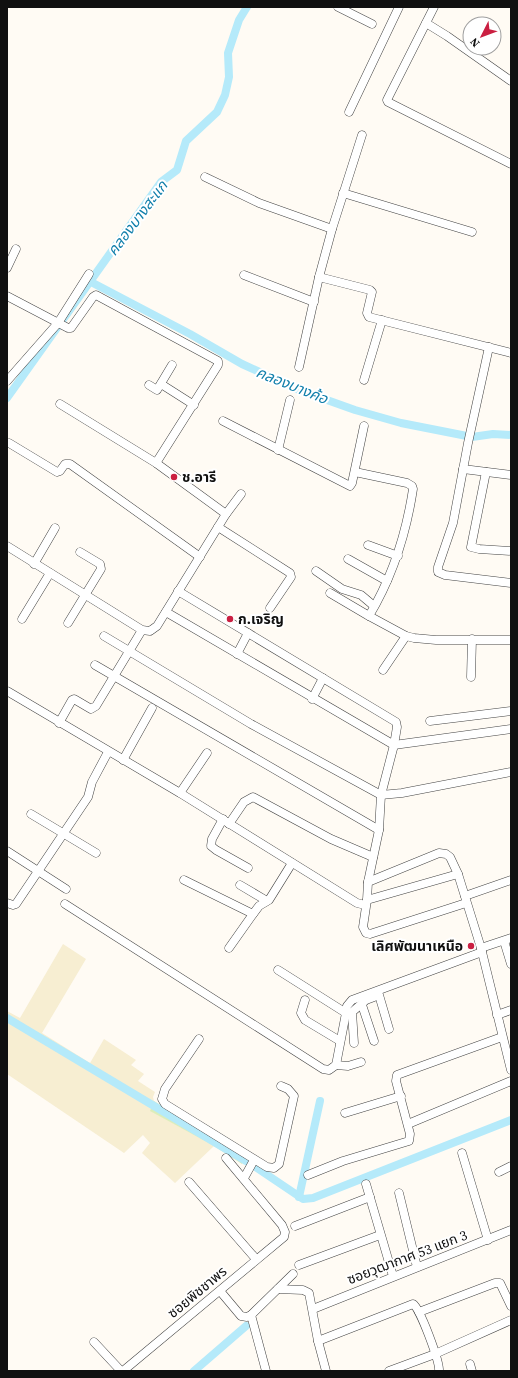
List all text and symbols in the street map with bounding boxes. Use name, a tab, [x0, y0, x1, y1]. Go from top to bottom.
north arrow	[462, 16, 502, 56]
text: N	[467, 34, 483, 50]
water label: คลองบางสะแก	[102, 175, 173, 260]
water label: คลองบางค้อ	[253, 361, 332, 409]
place label: ช.อารี	[182, 467, 216, 487]
marker: ช.อารี	[169, 472, 179, 482]
place label: ก.เจริญ	[238, 609, 284, 629]
marker: ก.เจริญ	[225, 614, 235, 624]
place label: เลิศพัฒนาเหนือ	[371, 936, 463, 956]
marker: เลิศพัฒนาเหนือ	[466, 941, 476, 951]
street label: ซอยวุฒากาศ 53 แยก 3	[344, 1225, 470, 1289]
street label: ซอยพิชชาพร	[163, 1261, 231, 1323]

